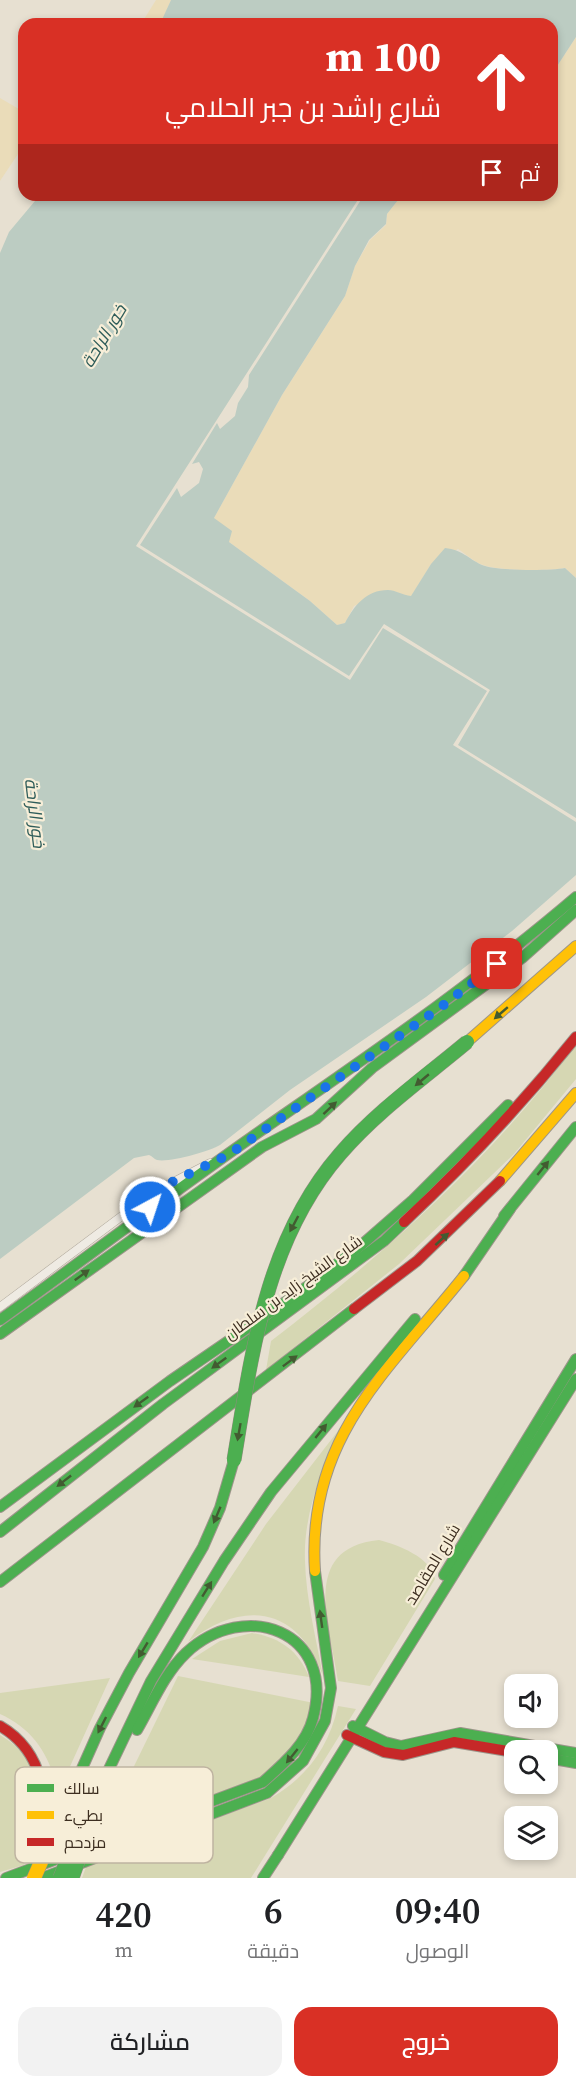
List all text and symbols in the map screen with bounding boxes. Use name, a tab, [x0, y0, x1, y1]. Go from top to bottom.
text: 100 m	[326, 27, 441, 85]
icon: ahead	[462, 42, 540, 120]
text: شارع راشد بن جبر الحلامي	[165, 89, 441, 126]
icon: arrive	[475, 156, 508, 189]
text: ثم	[520, 158, 540, 188]
water label: خور الراحة	[75, 299, 133, 372]
water label: خور الراحة	[19, 777, 52, 850]
pin	[471, 938, 522, 989]
icon: arrive	[480, 947, 513, 980]
one-way arrow	[494, 1006, 509, 1019]
one-way arrow	[414, 1073, 430, 1086]
one-way arrow	[322, 1101, 336, 1115]
one-way arrow	[536, 1160, 549, 1176]
position arrow	[118, 1175, 182, 1239]
one-way arrow	[289, 1216, 299, 1233]
street label: شارع الشيخ زايد بن سلطان	[220, 1229, 367, 1345]
one-way arrow	[434, 1233, 449, 1246]
one-way arrow	[73, 1269, 89, 1281]
one-way arrow	[282, 1355, 297, 1367]
one-way arrow	[211, 1356, 227, 1369]
one-way arrow	[134, 1396, 150, 1408]
one-way arrow	[234, 1422, 243, 1441]
one-way arrow	[314, 1423, 326, 1438]
one-way arrow	[57, 1475, 72, 1487]
one-way arrow	[212, 1507, 222, 1525]
street label: شارع المقاصد	[399, 1519, 466, 1609]
one-way arrow	[202, 1581, 213, 1597]
one-way arrow	[317, 1609, 326, 1628]
one-way arrow	[137, 1642, 148, 1658]
map controls	[504, 1674, 558, 1860]
button: sound	[504, 1674, 558, 1728]
one-way arrow	[97, 1716, 107, 1734]
button: search	[504, 1740, 558, 1794]
one-way arrow	[287, 1749, 299, 1764]
legend	[15, 1767, 213, 1863]
text: سالك	[64, 1777, 99, 1799]
text: بطيء	[64, 1804, 103, 1829]
button: layers	[504, 1806, 558, 1860]
text: مزدحم	[64, 1831, 106, 1854]
text: 6	[264, 1886, 283, 1935]
text: 09:40	[395, 1886, 480, 1935]
text: 420	[96, 1890, 152, 1939]
text: m	[115, 1936, 133, 1964]
text: دقيقة	[247, 1937, 299, 1965]
text: الوصول	[406, 1937, 470, 1965]
button: مشاركة	[18, 2007, 282, 2076]
button: خروج	[294, 2007, 558, 2076]

